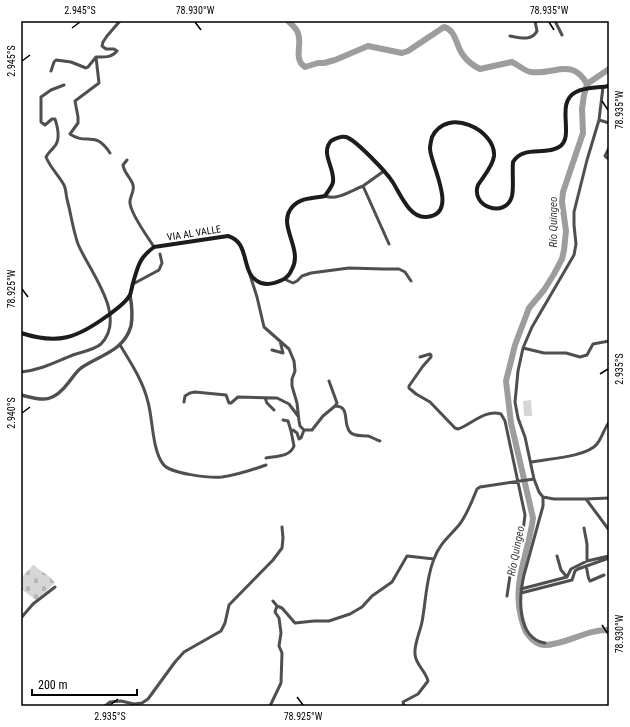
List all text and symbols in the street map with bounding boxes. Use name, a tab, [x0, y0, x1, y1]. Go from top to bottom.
text: 2.945°S	[64, 5, 96, 16]
text: 78.930°W	[176, 5, 215, 16]
text: 78.935°W	[530, 5, 569, 16]
text: 2.945°S	[6, 45, 17, 77]
text: 78.935°W	[614, 90, 625, 129]
water label: Río Quingeo	[547, 197, 560, 247]
street label: VIA AL VALLE	[166, 223, 222, 243]
text: 78.925°W	[6, 269, 17, 308]
text: 2.935°S	[614, 353, 625, 385]
text: 2.940°S	[6, 397, 17, 429]
water label: Río Quingeo	[505, 525, 527, 577]
text: 78.930°W	[614, 614, 625, 653]
scale bar	[32, 671, 137, 697]
text: 200 m	[38, 678, 68, 692]
text: 2.935°S	[94, 711, 126, 722]
text: 78.925°W	[284, 711, 323, 722]

